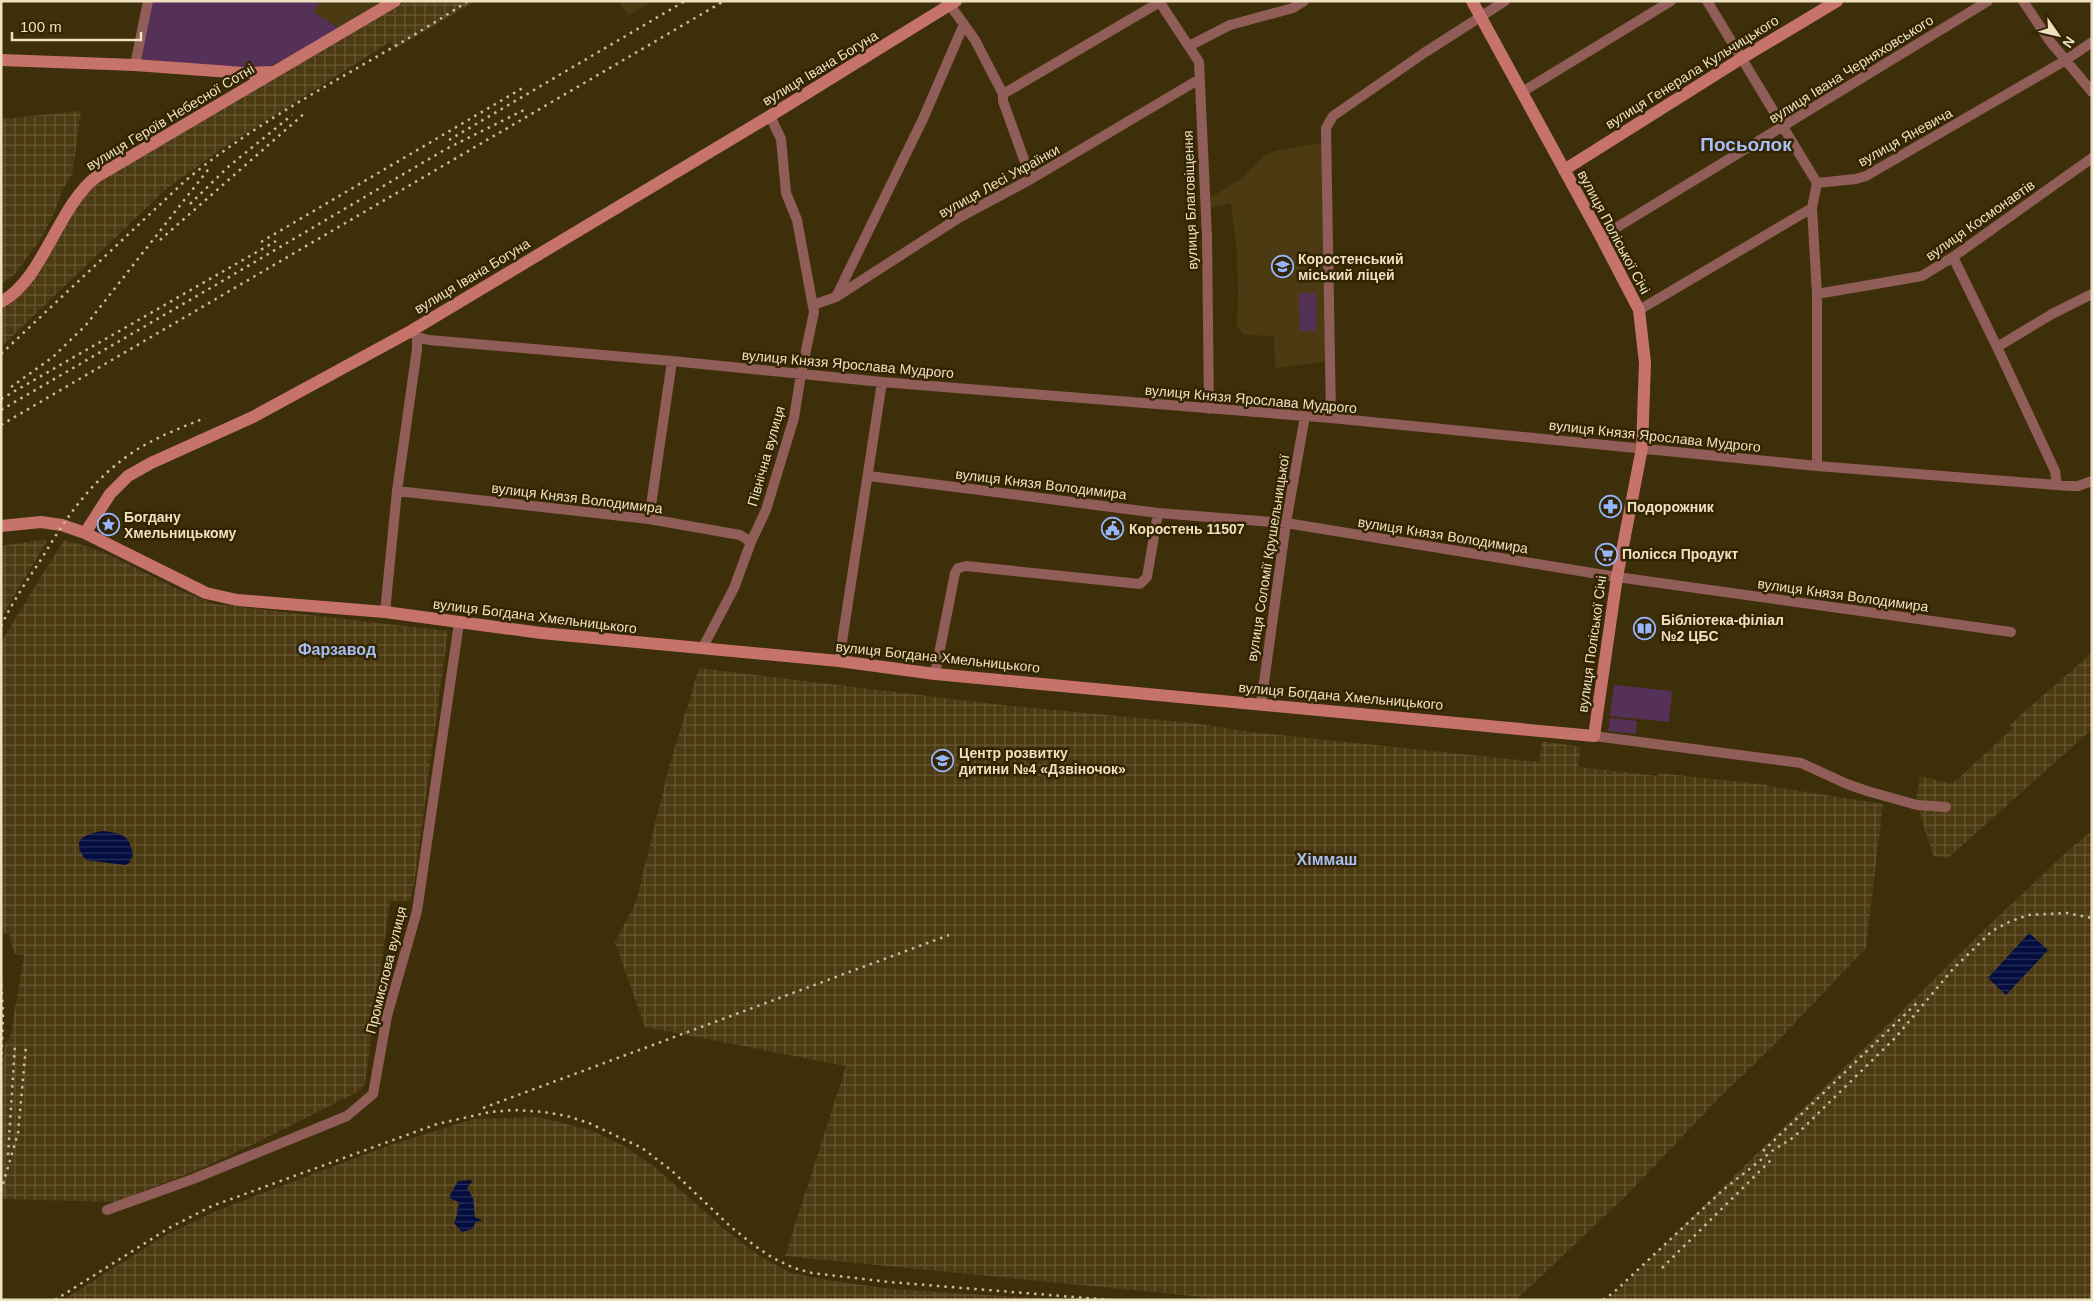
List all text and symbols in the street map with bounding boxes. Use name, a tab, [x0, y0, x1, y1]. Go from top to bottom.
scale bar	[12, 10, 141, 42]
north arrow	[2033, 10, 2083, 60]
street label: вулиця Генерала Кульчицького	[1602, 12, 1782, 132]
street label: вулиця Івана Черняховського	[1766, 12, 1936, 126]
text: 100 m	[20, 18, 62, 35]
street label: вулиця Івана Богуна	[759, 27, 881, 109]
text: N	[2059, 34, 2078, 51]
street label: вулиця Героїв Небесної Сотні	[83, 60, 257, 174]
street label: вулиця Яневича	[1855, 104, 1955, 170]
street label: вулиця Благовіщення	[1180, 130, 1200, 270]
district label: Посьолок	[1700, 134, 1792, 155]
street label: вулиця Лесі Українки	[936, 141, 1062, 221]
street label: вулиця Поліської Січі	[1575, 167, 1653, 297]
street label: вулиця Космонавтів	[1922, 176, 2038, 264]
street label: вулиця Івана Богуна	[411, 235, 533, 317]
place label: Коростенський міський ліцей	[1298, 251, 1404, 283]
school or university icon: Коростенський міський ліцей	[1270, 255, 1294, 279]
street label: вулиця Князя Ярослава Мудрого	[741, 347, 955, 381]
street label: вулиця Князя Ярослава Мудрого	[1144, 382, 1358, 416]
street label: Північна вулиця	[744, 404, 788, 508]
street label: вулиця Князя Ярослава Мудрого	[1548, 417, 1762, 455]
street label: вулиця Соломії Крушельницької	[1244, 453, 1292, 663]
street label: вулиця Князя Володимира	[955, 466, 1128, 502]
street label: вулиця Князя Володимира	[491, 480, 664, 516]
pharmacy icon: Подорожник	[1599, 495, 1623, 519]
place label: Подорожник	[1627, 499, 1715, 515]
place label: Богдану Хмельницькому	[124, 509, 237, 541]
place icon: Богдану Хмельницькому	[96, 513, 120, 537]
street label: вулиця Князя Володимира	[1357, 514, 1530, 556]
public building icon: Коростень 11507	[1101, 517, 1125, 541]
place label: Коростень 11507	[1129, 521, 1245, 537]
supermarket icon: Полісся Продукт	[1594, 542, 1618, 566]
place label: Полісся Продукт	[1622, 546, 1739, 562]
street label: вулиця Поліської Січі	[1574, 575, 1610, 713]
street label: вулиця Князя Володимира	[1757, 575, 1930, 615]
street label: вулиця Богдана Хмельницького	[432, 596, 638, 636]
place label: Бібліотека-філіал №2 ЦБС	[1661, 612, 1784, 644]
library icon: Бібліотека-філіал №2 ЦБС	[1633, 616, 1657, 640]
street label: вулиця Богдана Хмельницького	[835, 638, 1041, 676]
district label: Фарзавод	[298, 641, 376, 658]
street label: вулиця Богдана Хмельницького	[1238, 679, 1444, 713]
place label: Центр розвитку дитини №4 «Дзвіночок»	[959, 745, 1126, 777]
school or university icon: Центр розвитку дитини №4 «Дзвіночок»	[931, 749, 955, 773]
district label: Хіммаш	[1297, 851, 1357, 868]
street label: Промислова вулиця	[362, 905, 410, 1035]

